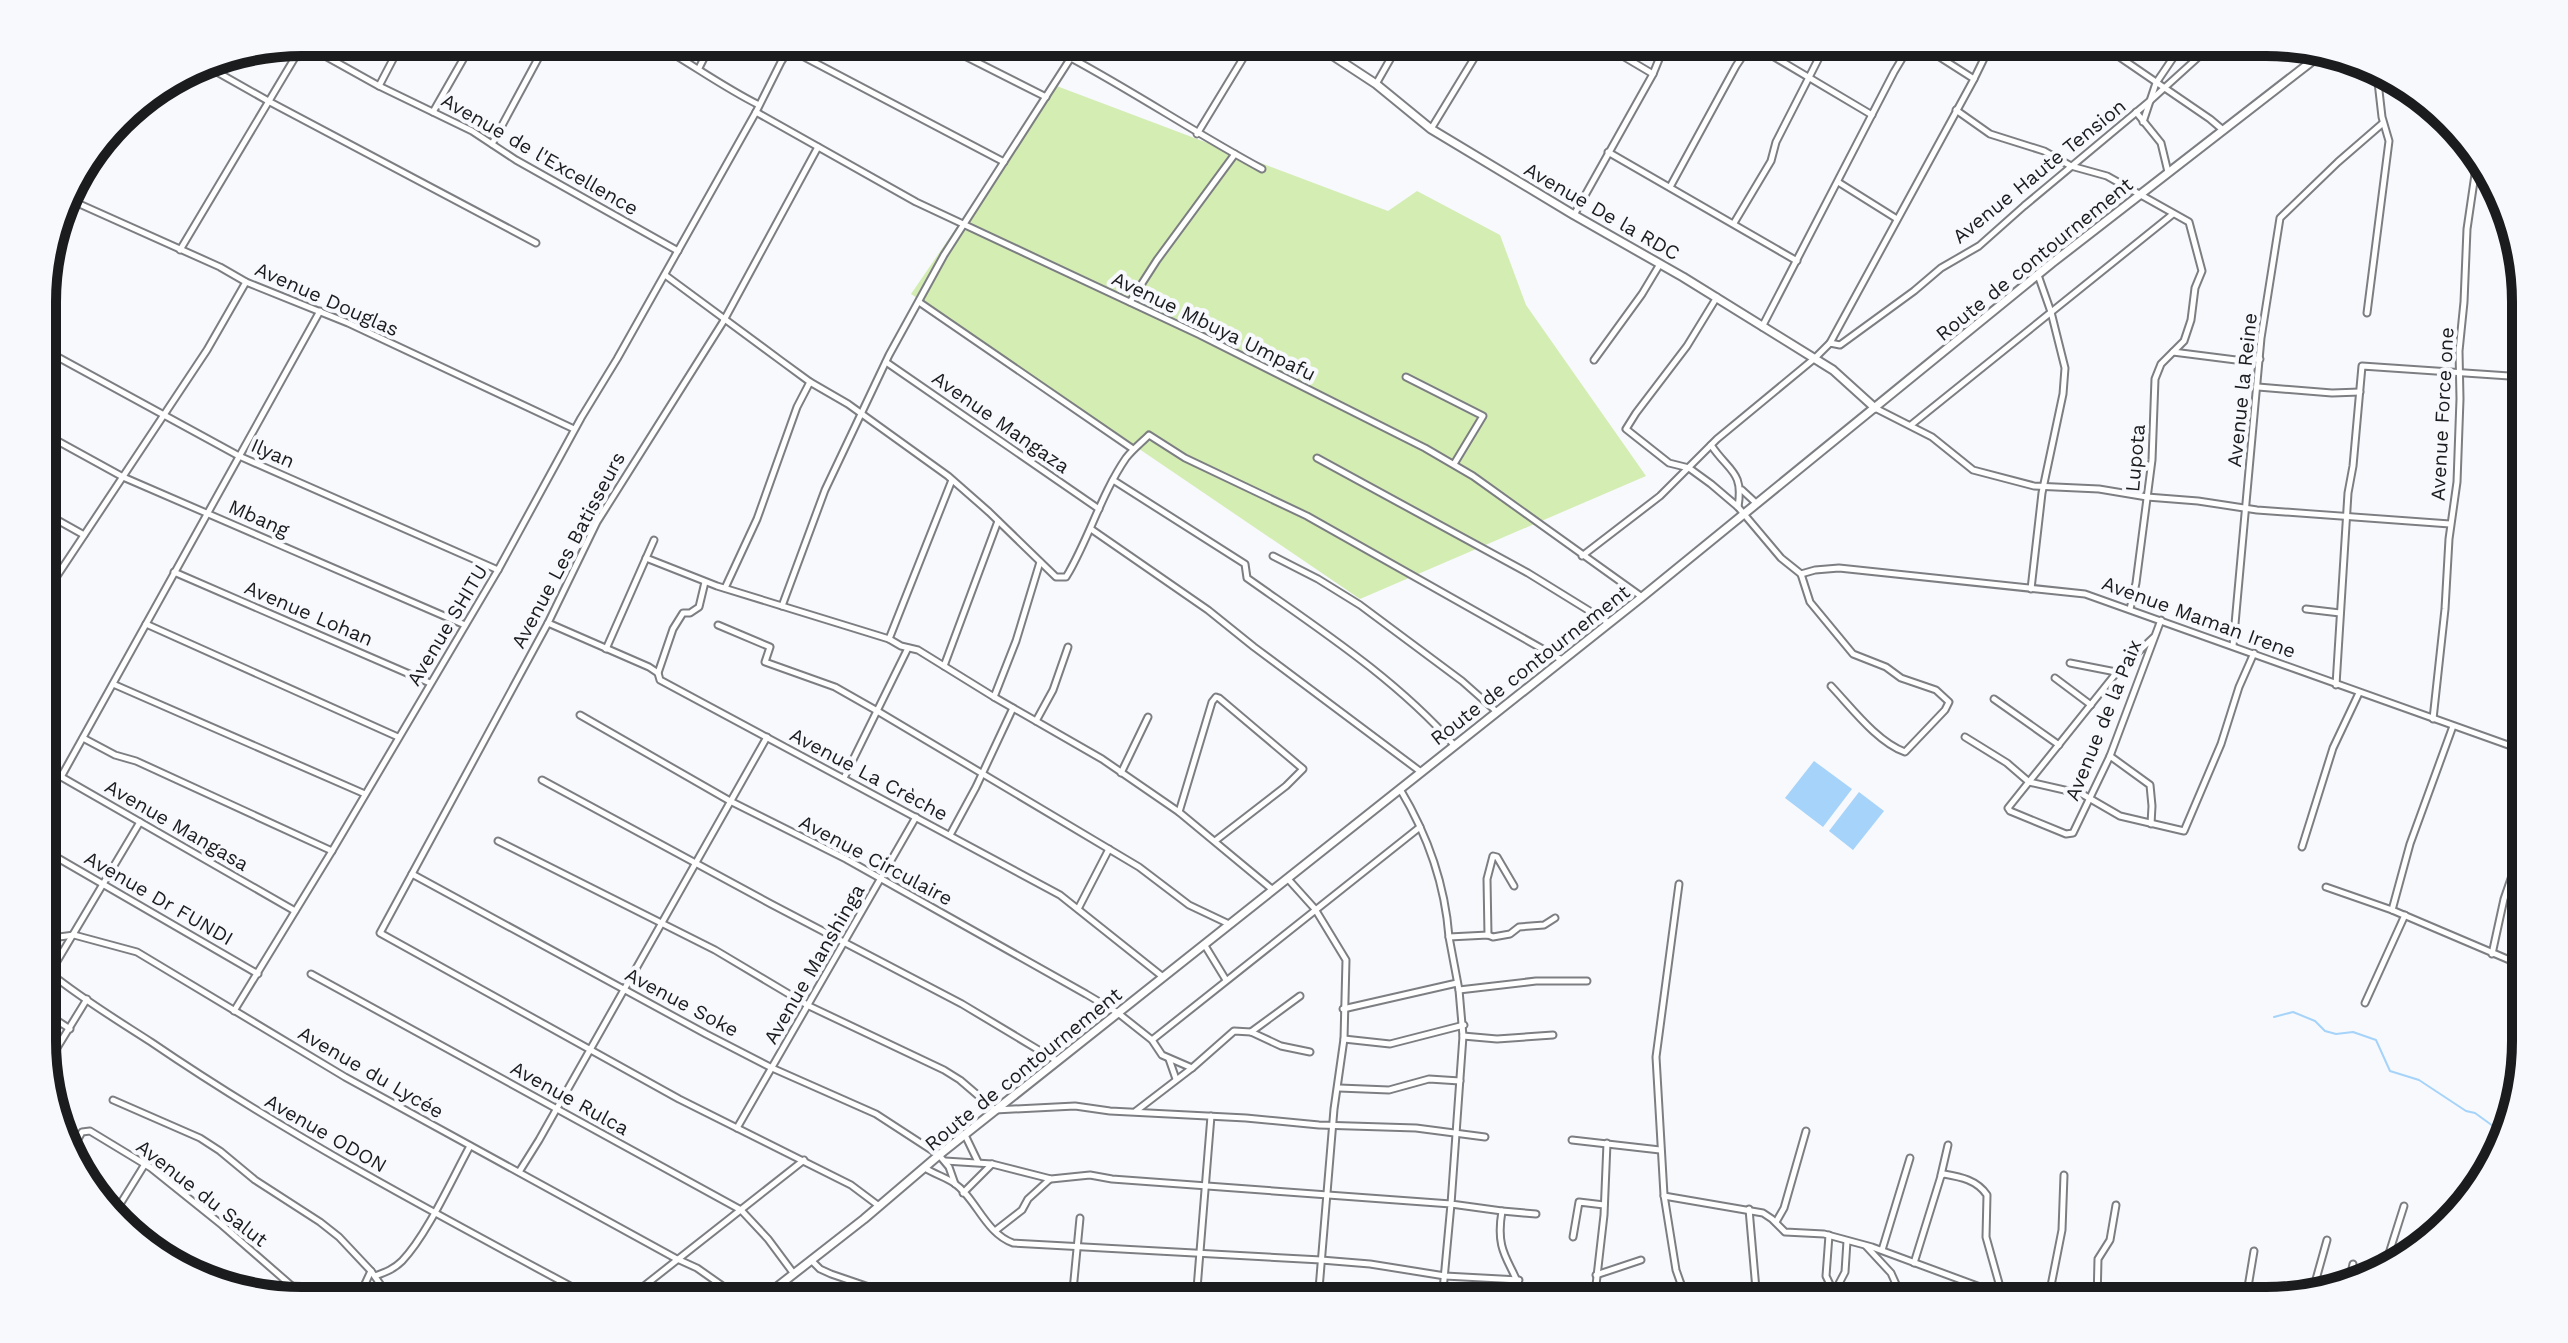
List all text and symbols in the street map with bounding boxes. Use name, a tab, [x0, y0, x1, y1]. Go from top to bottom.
street label: Avenue de l'Excellence	[437, 88, 643, 220]
street label: Avenue Haute Tension	[1948, 94, 2130, 248]
street label: Avenue De la RDC	[1520, 157, 1684, 265]
street label: Route de contournement	[1931, 172, 2138, 346]
street label: Avenue Douglas	[251, 257, 403, 341]
street label: Avenue Mbuya Umpafu	[1108, 266, 1320, 386]
street label: Avenue la Reine	[2222, 312, 2262, 468]
street label: Avenue Force one	[2425, 326, 2459, 502]
street label: Avenue Mangaza	[928, 366, 1074, 478]
street label: Lupota	[2120, 423, 2150, 493]
street label: Ilyan	[247, 433, 299, 473]
street label: Avenue Les Batisseurs	[506, 448, 630, 652]
street label: Mbang	[225, 494, 293, 542]
street label: Avenue SHITU	[401, 560, 493, 690]
street label: Avenue Maman Irene	[2099, 571, 2299, 663]
street label: Avenue Lohan	[241, 575, 377, 651]
street label: Route de contournement	[1426, 579, 1635, 750]
street label: Avenue de la Paix	[2060, 636, 2146, 804]
street label: Avenue La Crèche	[786, 722, 952, 826]
street label: Avenue Mangasa	[101, 774, 253, 876]
street label: Avenue Circulaire	[795, 809, 957, 911]
street label: Avenue Dr FUNDI	[80, 846, 238, 950]
street label: Avenue Manshinga	[758, 880, 870, 1048]
street label: Avenue Soke	[621, 962, 743, 1042]
street label: Route de contournement	[920, 982, 1127, 1156]
street label: Avenue du Lycée	[294, 1021, 448, 1123]
street label: Avenue Rulca	[507, 1056, 633, 1140]
street label: Avenue ODON	[261, 1088, 391, 1178]
street label: Avenue du Salut	[132, 1134, 273, 1252]

